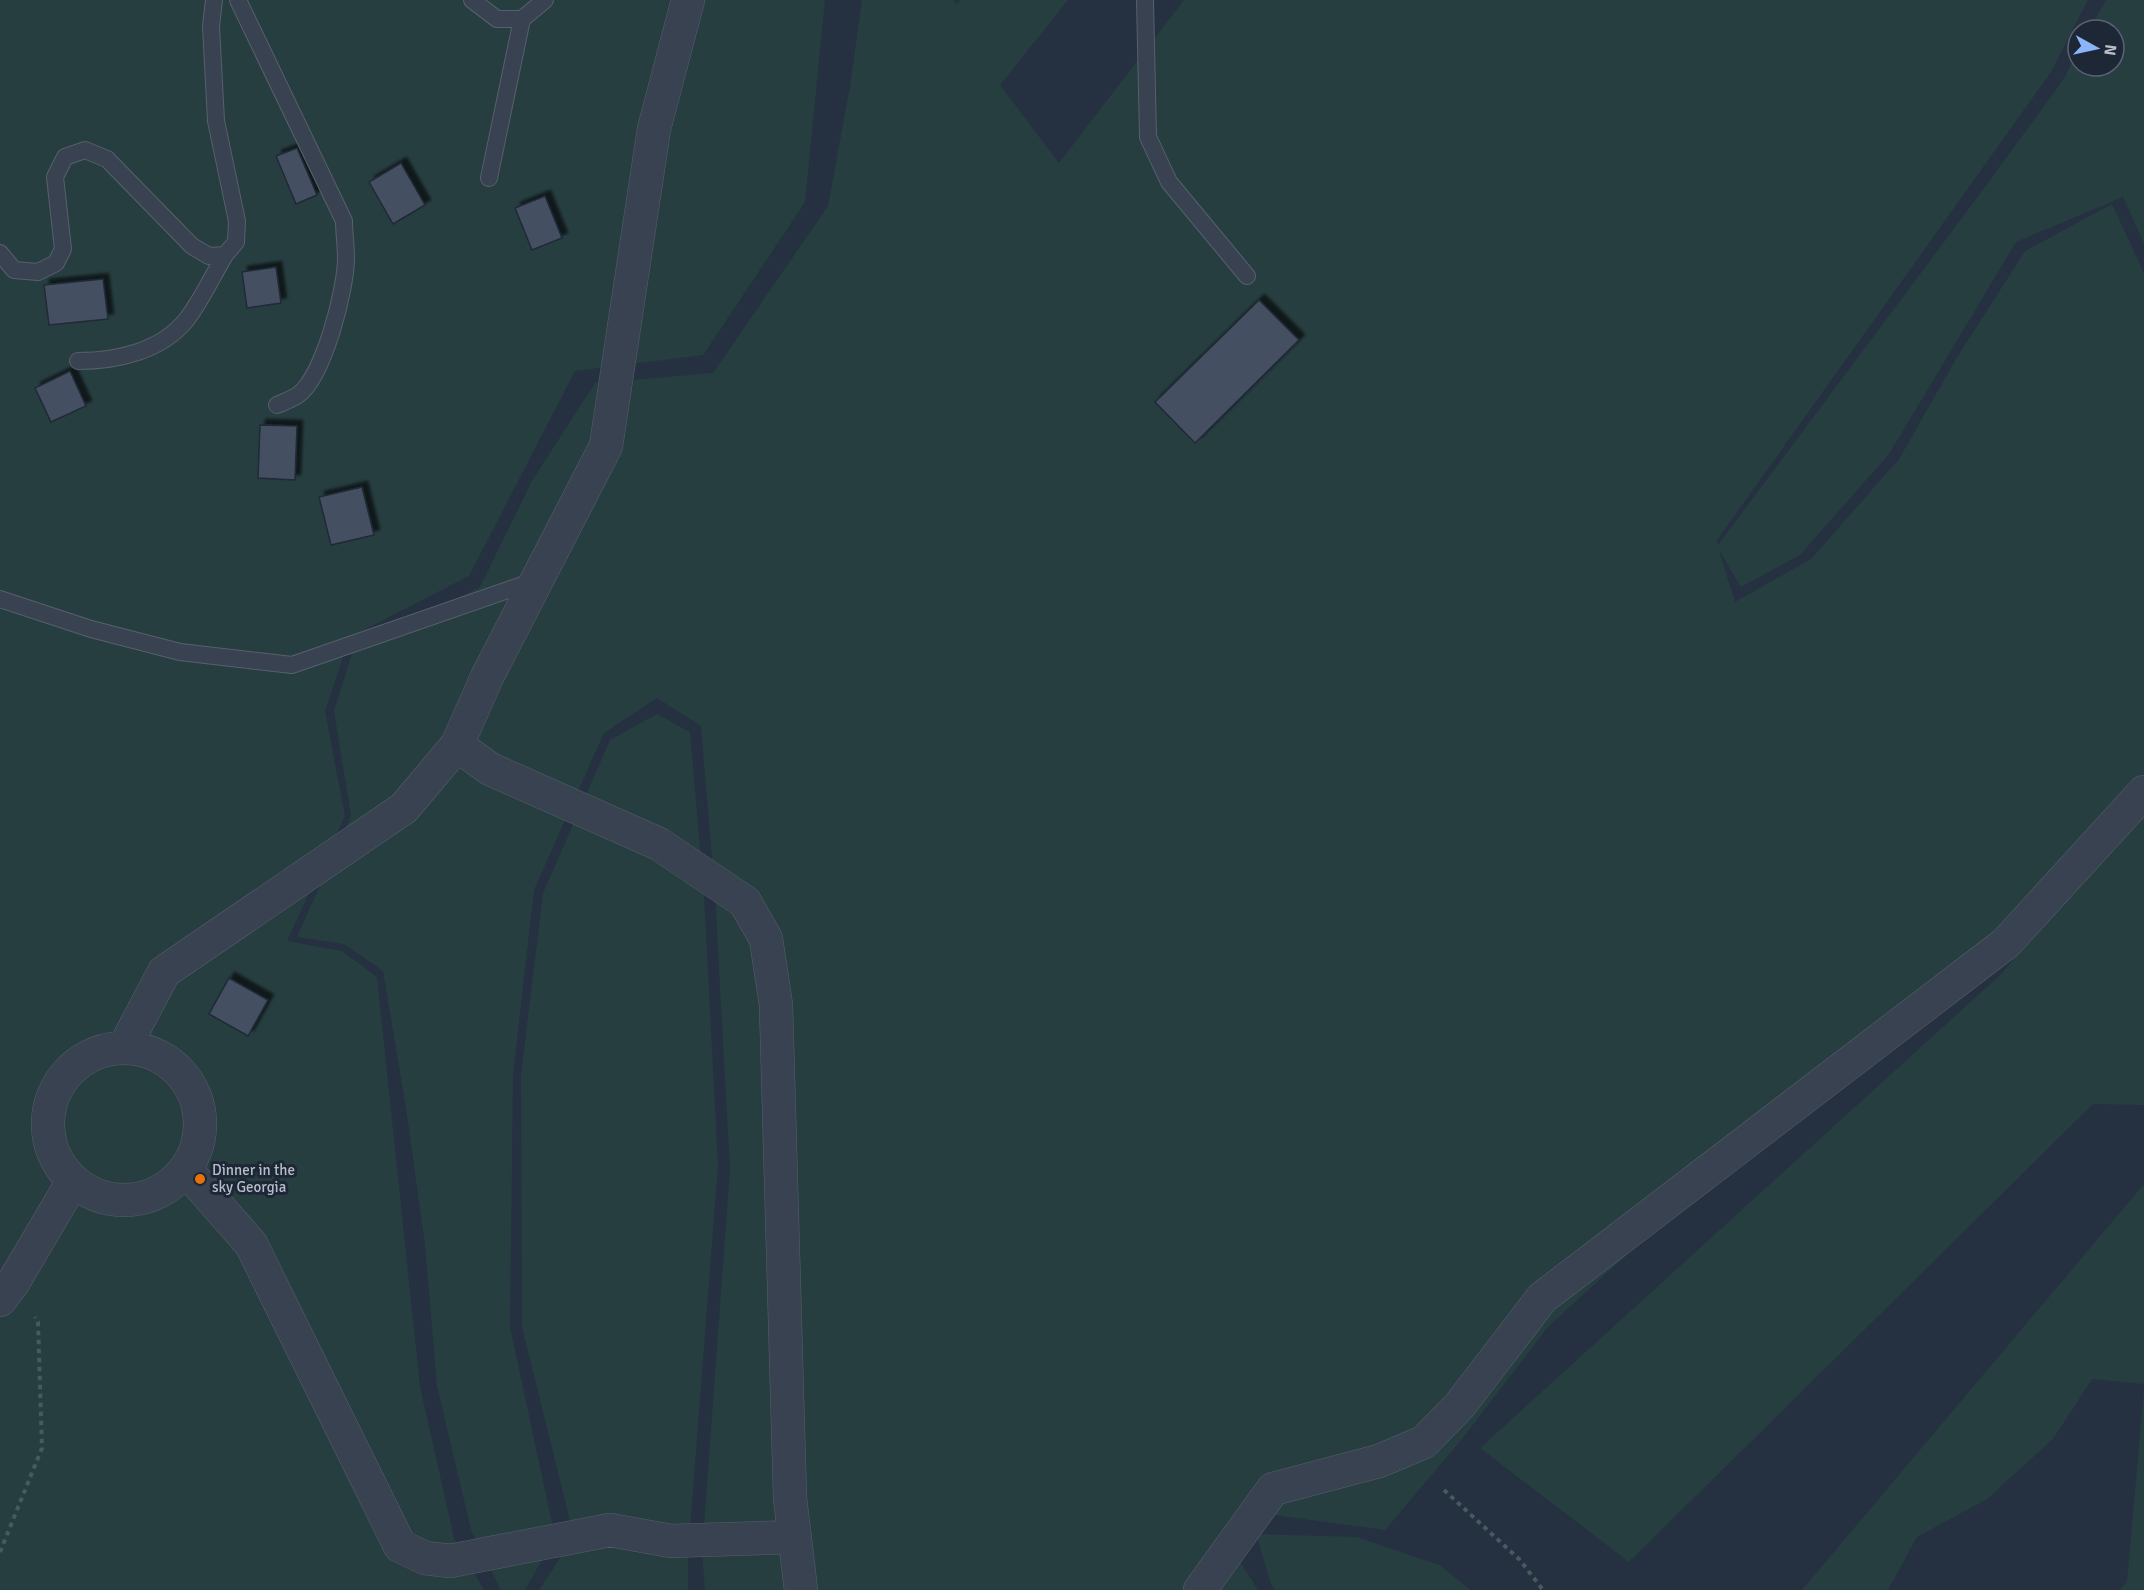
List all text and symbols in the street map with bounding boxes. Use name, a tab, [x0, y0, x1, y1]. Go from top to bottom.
north arrow	[2066, 18, 2126, 78]
text: N	[2099, 43, 2121, 57]
place label: Dinner in the sky Georgia	[212, 1161, 295, 1196]
marker: Dinner in the sky Georgia	[193, 1172, 207, 1186]

